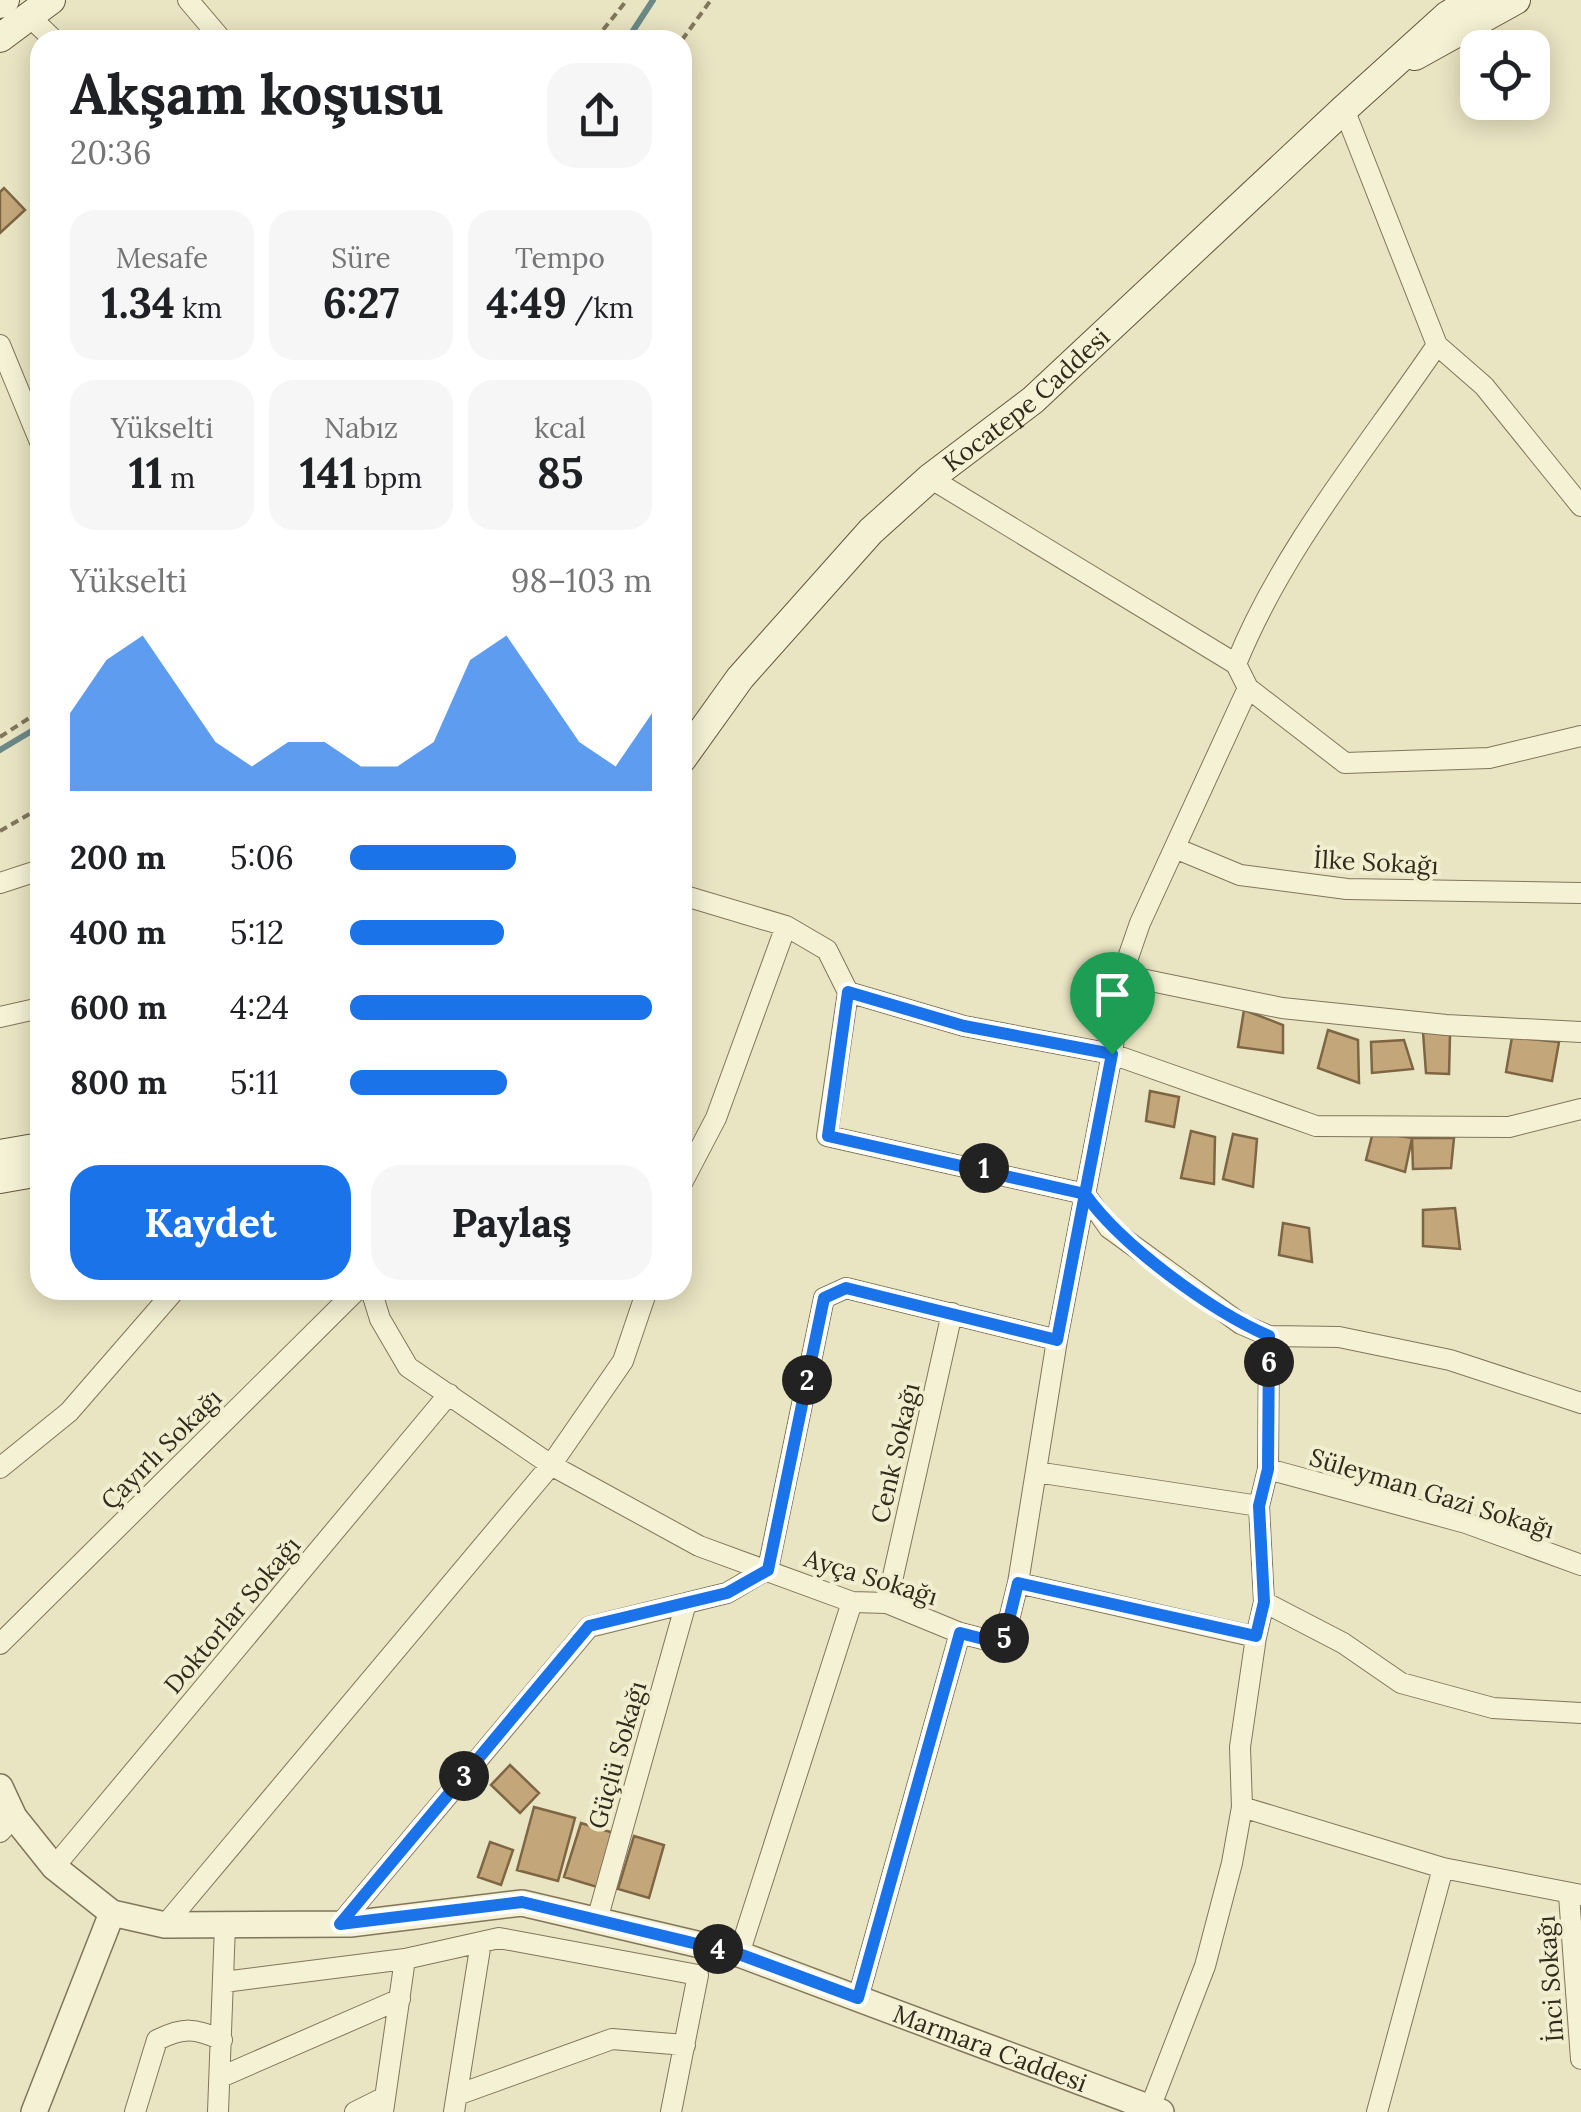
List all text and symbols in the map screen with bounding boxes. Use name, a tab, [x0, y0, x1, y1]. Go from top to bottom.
map controls	[1460, 30, 1550, 120]
button: locate	[1460, 30, 1550, 120]
text: Akşam koşusu	[70, 59, 444, 129]
button: share	[547, 63, 652, 168]
text: 20:36	[70, 132, 151, 173]
text: Mesafe	[116, 240, 208, 276]
text: Süre	[331, 240, 391, 276]
text: Tempo	[515, 240, 605, 276]
text: 1.34	[102, 276, 175, 330]
text: 6:27	[323, 276, 399, 330]
text: 4:49	[486, 276, 567, 330]
text: km	[175, 290, 222, 326]
text: /km	[567, 290, 634, 326]
street label: Kocatepe Caddesi	[936, 321, 1116, 479]
text: Yükselti	[111, 410, 213, 446]
text: Nabız	[324, 410, 398, 446]
text: kcal	[534, 410, 586, 446]
text: 11	[129, 446, 163, 500]
text: 141	[300, 446, 357, 500]
text: 85	[537, 446, 583, 500]
text: m	[163, 460, 195, 496]
text: bpm	[357, 460, 422, 496]
text: Yükselti	[70, 560, 187, 601]
text: 98–103 m	[511, 560, 652, 601]
text: 200 m	[70, 837, 166, 878]
text: 5:06	[230, 837, 294, 878]
street label: İlke Sokağı	[1313, 843, 1439, 881]
text: 400 m	[70, 912, 166, 953]
text: 5:12	[230, 912, 284, 953]
pin	[1070, 952, 1155, 1055]
icon: arrive	[1085, 967, 1140, 1022]
text: 600 m	[70, 987, 167, 1028]
text: 4:24	[230, 987, 289, 1028]
text: 800 m	[70, 1062, 167, 1103]
text: 5:11	[230, 1062, 279, 1103]
pin: 1	[959, 1143, 1009, 1193]
text: 1	[978, 1150, 990, 1186]
button: Kaydet	[70, 1165, 351, 1280]
button: Paylaş	[371, 1165, 652, 1280]
pin: 6	[1244, 1337, 1294, 1387]
text: 6	[1261, 1344, 1277, 1380]
pin: 2	[782, 1355, 832, 1405]
text: 2	[800, 1362, 814, 1398]
street label: Cenk Sokağı	[863, 1380, 927, 1526]
street label: Çayırlı Sokağı	[94, 1382, 228, 1516]
street label: Süleyman Gazi Sokağı	[1306, 1441, 1558, 1545]
street label: Doktorlar Sokağı	[157, 1530, 307, 1700]
street label: Ayça Sokağı	[800, 1541, 941, 1612]
pin: 5	[979, 1613, 1029, 1663]
text: 5	[996, 1620, 1012, 1656]
street label: Güçlü Sokağı	[581, 1677, 653, 1833]
pin: 3	[439, 1751, 489, 1801]
text: 3	[456, 1758, 472, 1794]
street label: İnci Sokağı	[1530, 1915, 1570, 2043]
pin: 4	[693, 1924, 743, 1974]
text: 4	[710, 1931, 726, 1967]
street label: Marmara Caddesi	[889, 1997, 1092, 2099]

